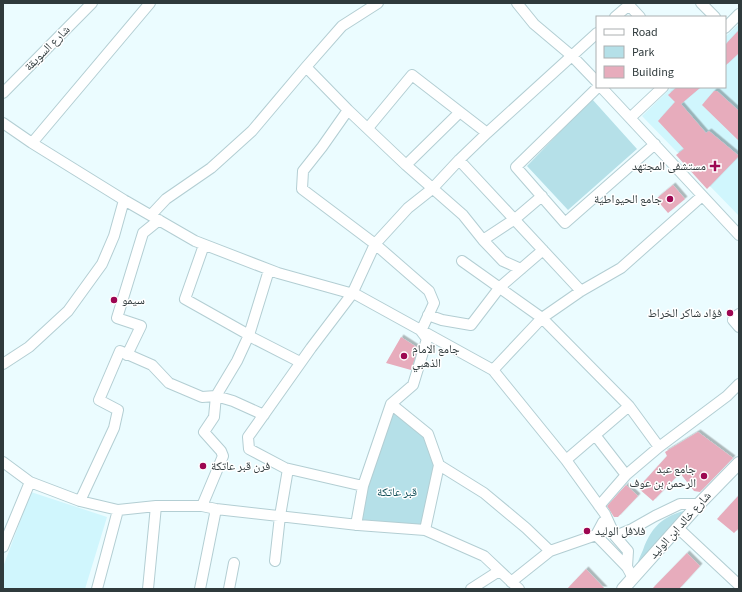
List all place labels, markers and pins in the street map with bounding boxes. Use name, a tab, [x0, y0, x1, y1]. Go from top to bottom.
place label: مستشفى المجتهد	[632, 158, 706, 175]
marker: مستشفى المجتهد	[709, 160, 721, 172]
place label: جامع الحيواطية	[594, 191, 662, 208]
marker: جامع الحيواطية	[665, 194, 675, 204]
place label: سيمو	[122, 292, 145, 309]
marker: سيمو	[109, 295, 119, 305]
place label: فؤاد شاكر الخراط	[648, 305, 722, 322]
marker: فؤاد شاكر الخراط	[725, 308, 735, 318]
place label: جامع الامام الذهبي	[412, 341, 460, 373]
marker: جامع الامام الذهبي	[399, 351, 409, 361]
place label: فرن قبر عاتكة	[211, 458, 270, 475]
marker: فرن قبر عاتكة	[198, 461, 208, 471]
place label: جامع عبد الرحمن بن عوف	[629, 461, 696, 492]
marker: جامع عبد الرحمن بن عوف	[699, 471, 709, 481]
place label: فلافل الوليد	[595, 523, 645, 540]
marker: فلافل الوليد	[582, 526, 592, 536]

